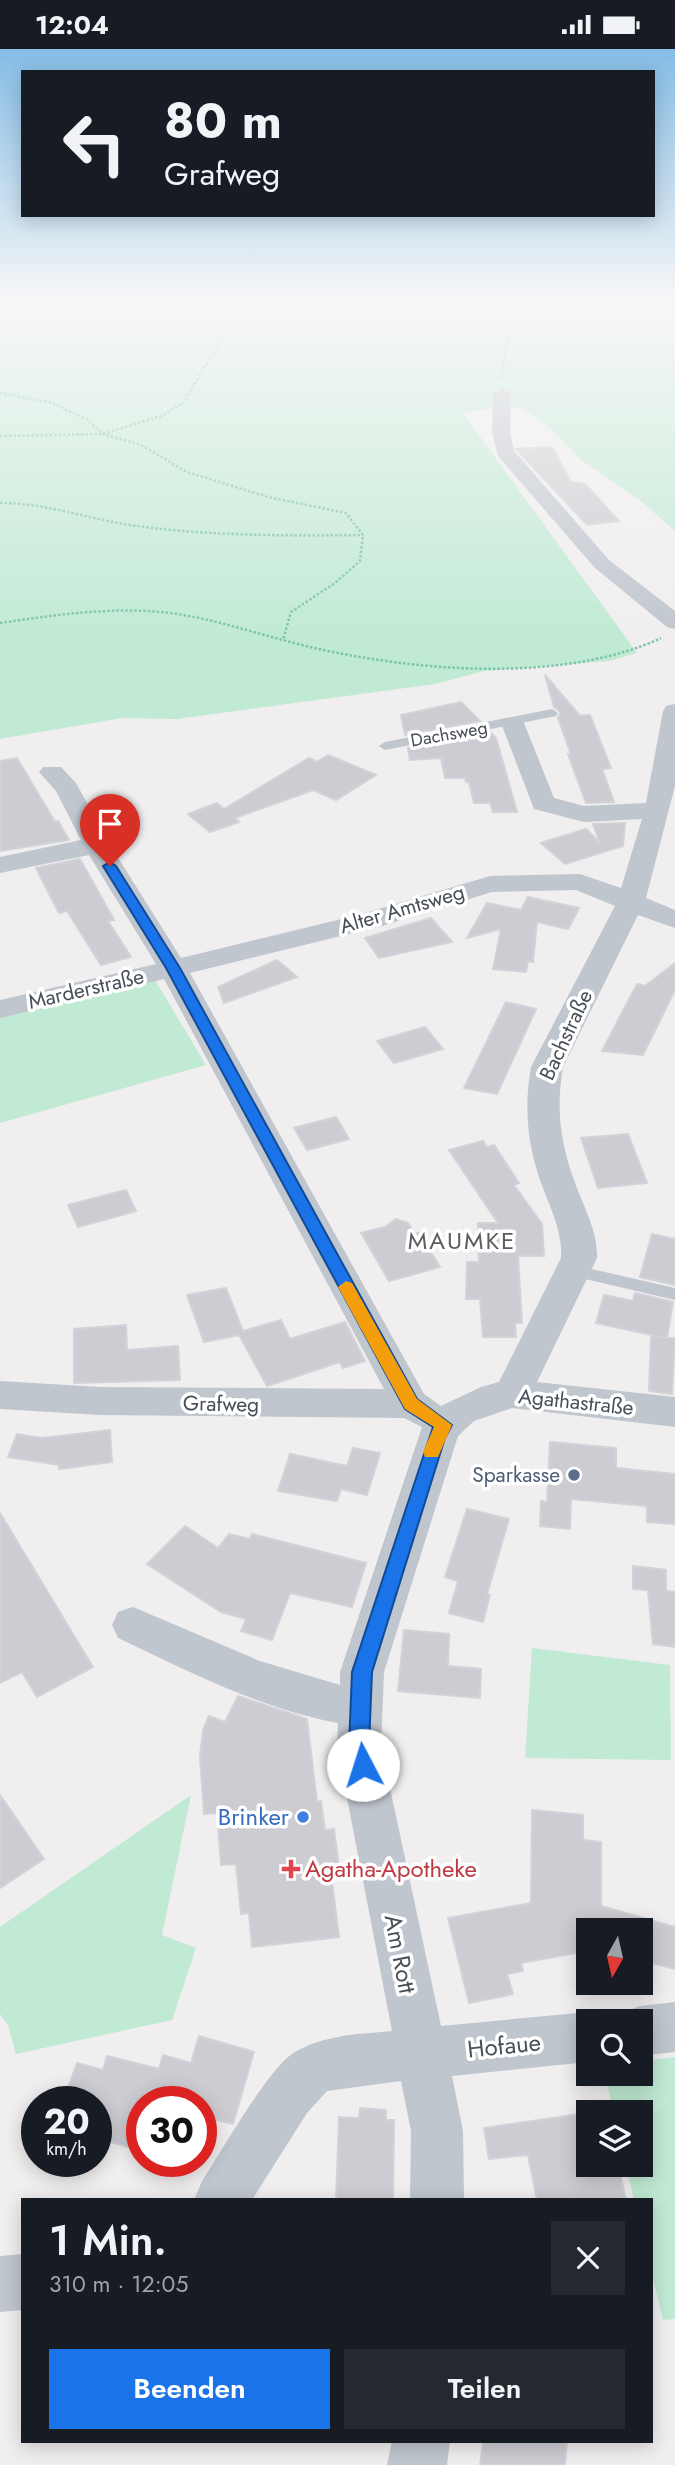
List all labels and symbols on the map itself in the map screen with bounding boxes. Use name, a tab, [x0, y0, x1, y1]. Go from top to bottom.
street label: Dachsweg	[409, 714, 489, 754]
pin	[80, 794, 140, 866]
street label: Alter Amtsweg	[336, 877, 468, 941]
street label: Marderstraße	[25, 961, 147, 1017]
street label: Bachstraße	[532, 985, 600, 1085]
district label: MAUMKE	[408, 1223, 516, 1258]
street label: Agathastraße	[517, 1381, 635, 1423]
street label: Grafweg	[183, 1388, 259, 1420]
place label: Sparkasse	[472, 1460, 560, 1490]
marker: Sparkasse	[566, 1467, 582, 1483]
position arrow	[326, 1728, 400, 1802]
place label: Brinker	[218, 1799, 290, 1834]
marker: Brinker	[295, 1809, 311, 1825]
place label: Agatha-Apotheke	[305, 1851, 477, 1886]
marker: Agatha-Apotheke	[283, 1861, 299, 1877]
street label: Am Rott	[376, 1911, 425, 1997]
north arrow	[576, 1918, 653, 1995]
street label: Hofaue	[465, 2024, 542, 2067]
speed limit sign: 30	[126, 2086, 217, 2177]

